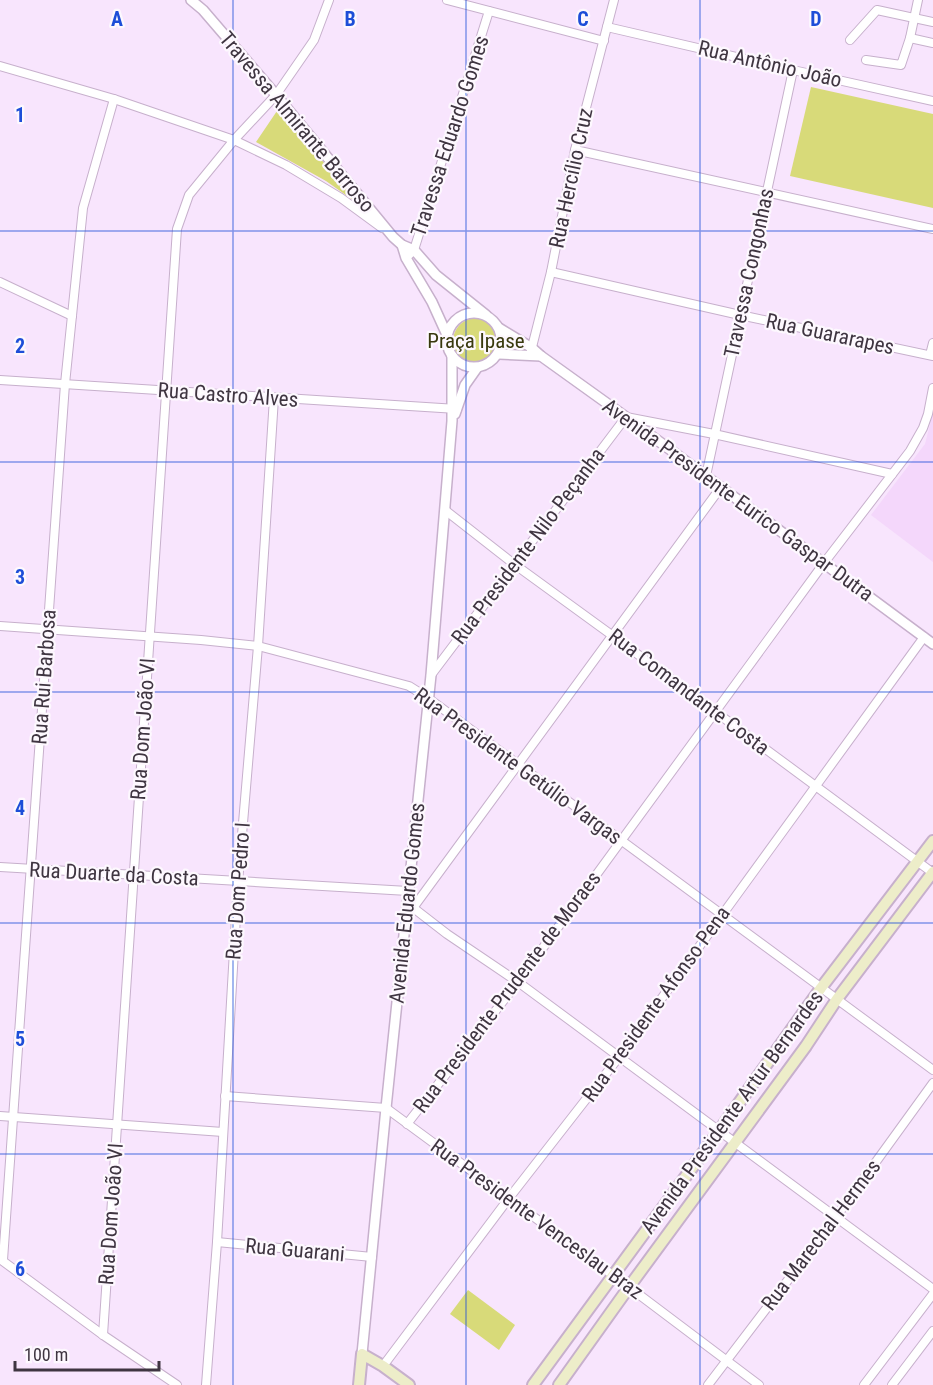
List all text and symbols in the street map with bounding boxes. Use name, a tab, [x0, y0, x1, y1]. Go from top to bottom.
text: A	[111, 7, 123, 31]
text: B	[344, 7, 356, 31]
text: C	[577, 7, 589, 31]
text: D	[810, 7, 822, 31]
street label: Travessa Almirante Barroso	[214, 27, 380, 217]
street label: Travessa Eduardo Gomes	[406, 33, 494, 239]
street label: Rua Antônio João	[696, 36, 844, 92]
text: 1	[15, 103, 25, 127]
street label: Rua Hercílio Cruz	[544, 106, 598, 250]
street label: Travessa Congonhas	[719, 186, 779, 360]
street label: Rua Guararapes	[764, 309, 896, 359]
park label: Praça Ipase	[427, 329, 525, 353]
text: 2	[15, 334, 25, 358]
street label: Rua Castro Alves	[157, 378, 299, 412]
street label: Avenida Presidente Eurico Gaspar Dutra	[598, 394, 878, 606]
street label: Rua Presidente Nilo Peçanha	[446, 443, 610, 649]
text: 3	[15, 565, 25, 589]
street label: Rua Rui Barbosa	[27, 609, 61, 745]
street label: Rua Comandante Costa	[604, 624, 774, 760]
street label: Rua Dom João VI	[126, 657, 160, 801]
street label: Rua Presidente Getúlio Vargas	[410, 683, 626, 849]
text: 4	[15, 796, 25, 820]
street label: Avenida Eduardo Gomes	[385, 801, 429, 1005]
street label: Rua Dom Pedro I	[221, 821, 255, 961]
street label: Rua Duarte da Costa	[29, 858, 199, 890]
street label: Rua Presidente Prudente de Moraes	[408, 867, 606, 1117]
street label: Rua Presidente Afonso Pena	[577, 902, 735, 1106]
street label: Avenida Presidente Artur Bernardes	[636, 986, 828, 1238]
text: 5	[15, 1027, 25, 1051]
street label: Rua Presidente Venceslau Braz	[426, 1134, 648, 1304]
street label: Rua Dom João VI	[94, 1142, 128, 1286]
street label: Rua Marechal Hermes	[757, 1155, 885, 1315]
street label: Rua Guarani	[244, 1234, 346, 1266]
text: 6	[15, 1257, 25, 1281]
scale bar	[15, 1334, 159, 1372]
text: 100 m	[24, 1344, 68, 1365]

